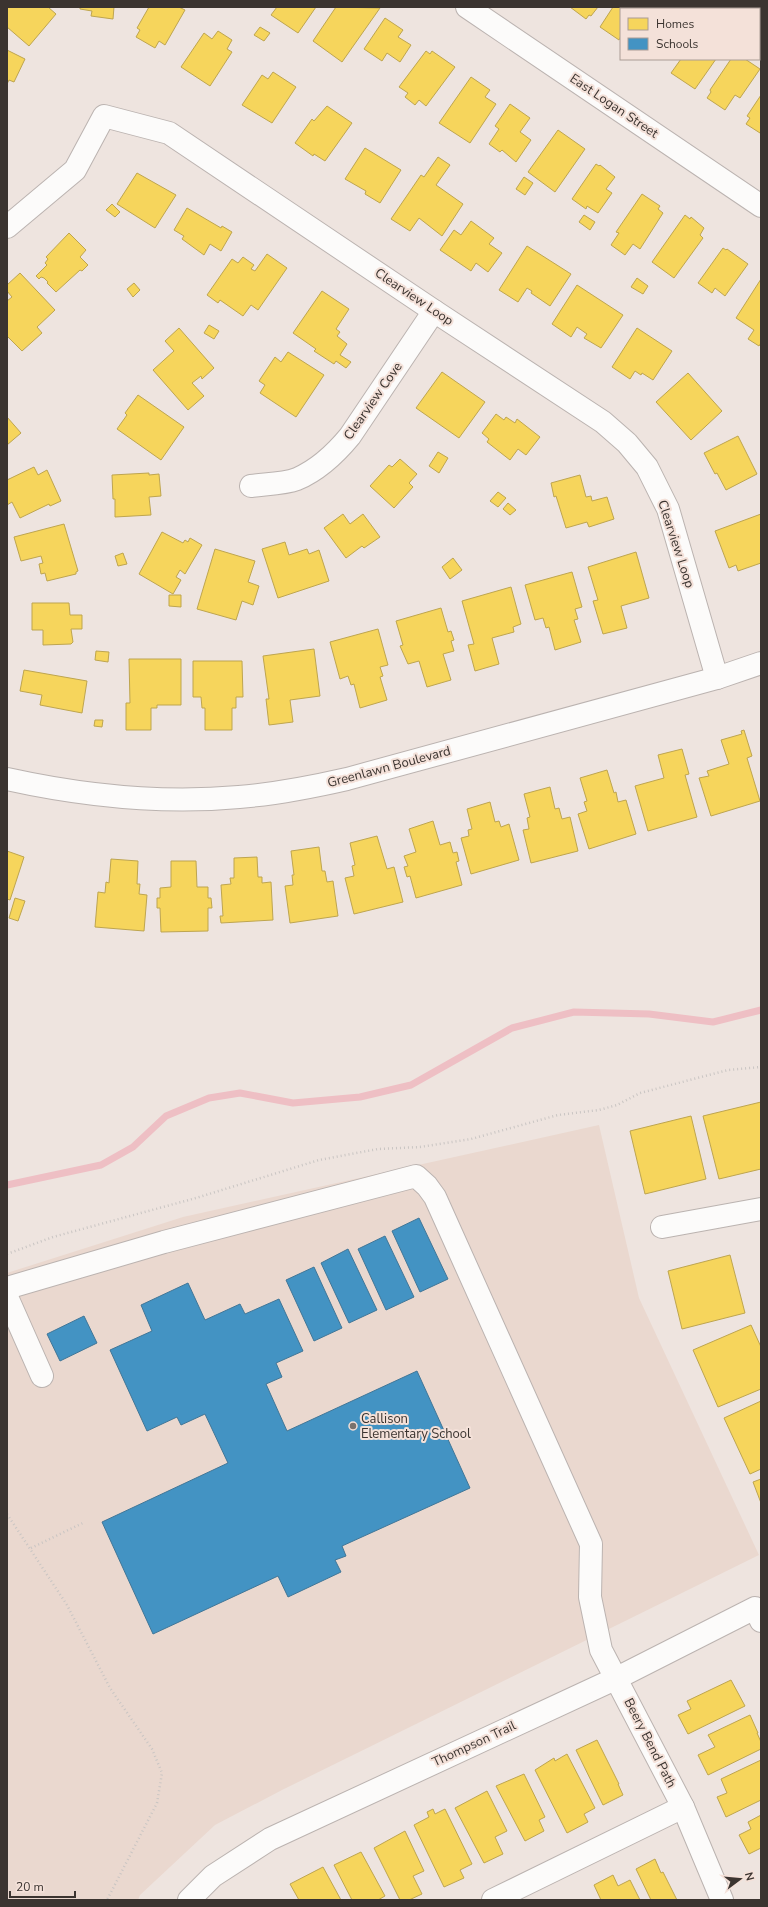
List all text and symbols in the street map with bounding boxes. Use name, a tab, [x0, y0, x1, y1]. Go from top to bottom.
legend	[620, 8, 760, 60]
text: Homes	[656, 16, 694, 32]
text: Schools	[656, 36, 699, 52]
street label: East Logan Street	[566, 70, 662, 143]
street label: Clearview Loop	[371, 264, 457, 330]
street label: Clearview Cove	[339, 358, 407, 443]
street label: Clearview Loop	[653, 498, 699, 590]
street label: Greenlawn Boulevard	[325, 742, 453, 792]
place label: Callison Elementary School	[361, 1410, 471, 1443]
marker: Callison Elementary School	[348, 1421, 358, 1431]
street label: Beery Bend Path	[620, 1695, 680, 1791]
street label: Thompson Trail	[429, 1717, 519, 1771]
north arrow	[720, 1859, 760, 1899]
text: N	[741, 1870, 757, 1882]
scale bar	[10, 1873, 75, 1899]
text: 20 m	[16, 1879, 44, 1895]

